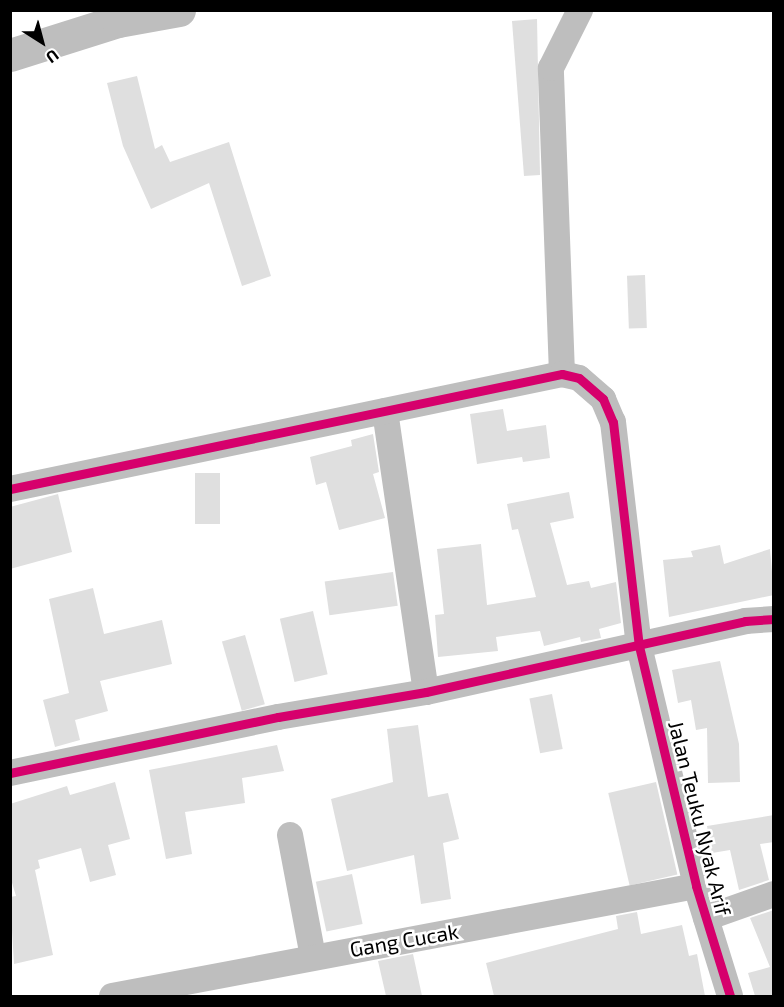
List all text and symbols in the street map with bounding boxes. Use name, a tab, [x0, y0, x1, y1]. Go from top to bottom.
north arrow	[12, 12, 72, 72]
text: U	[43, 46, 63, 68]
street label: Jalan Teuku Nyak Arif	[663, 717, 737, 919]
street label: Gang Cucak	[348, 918, 460, 962]

